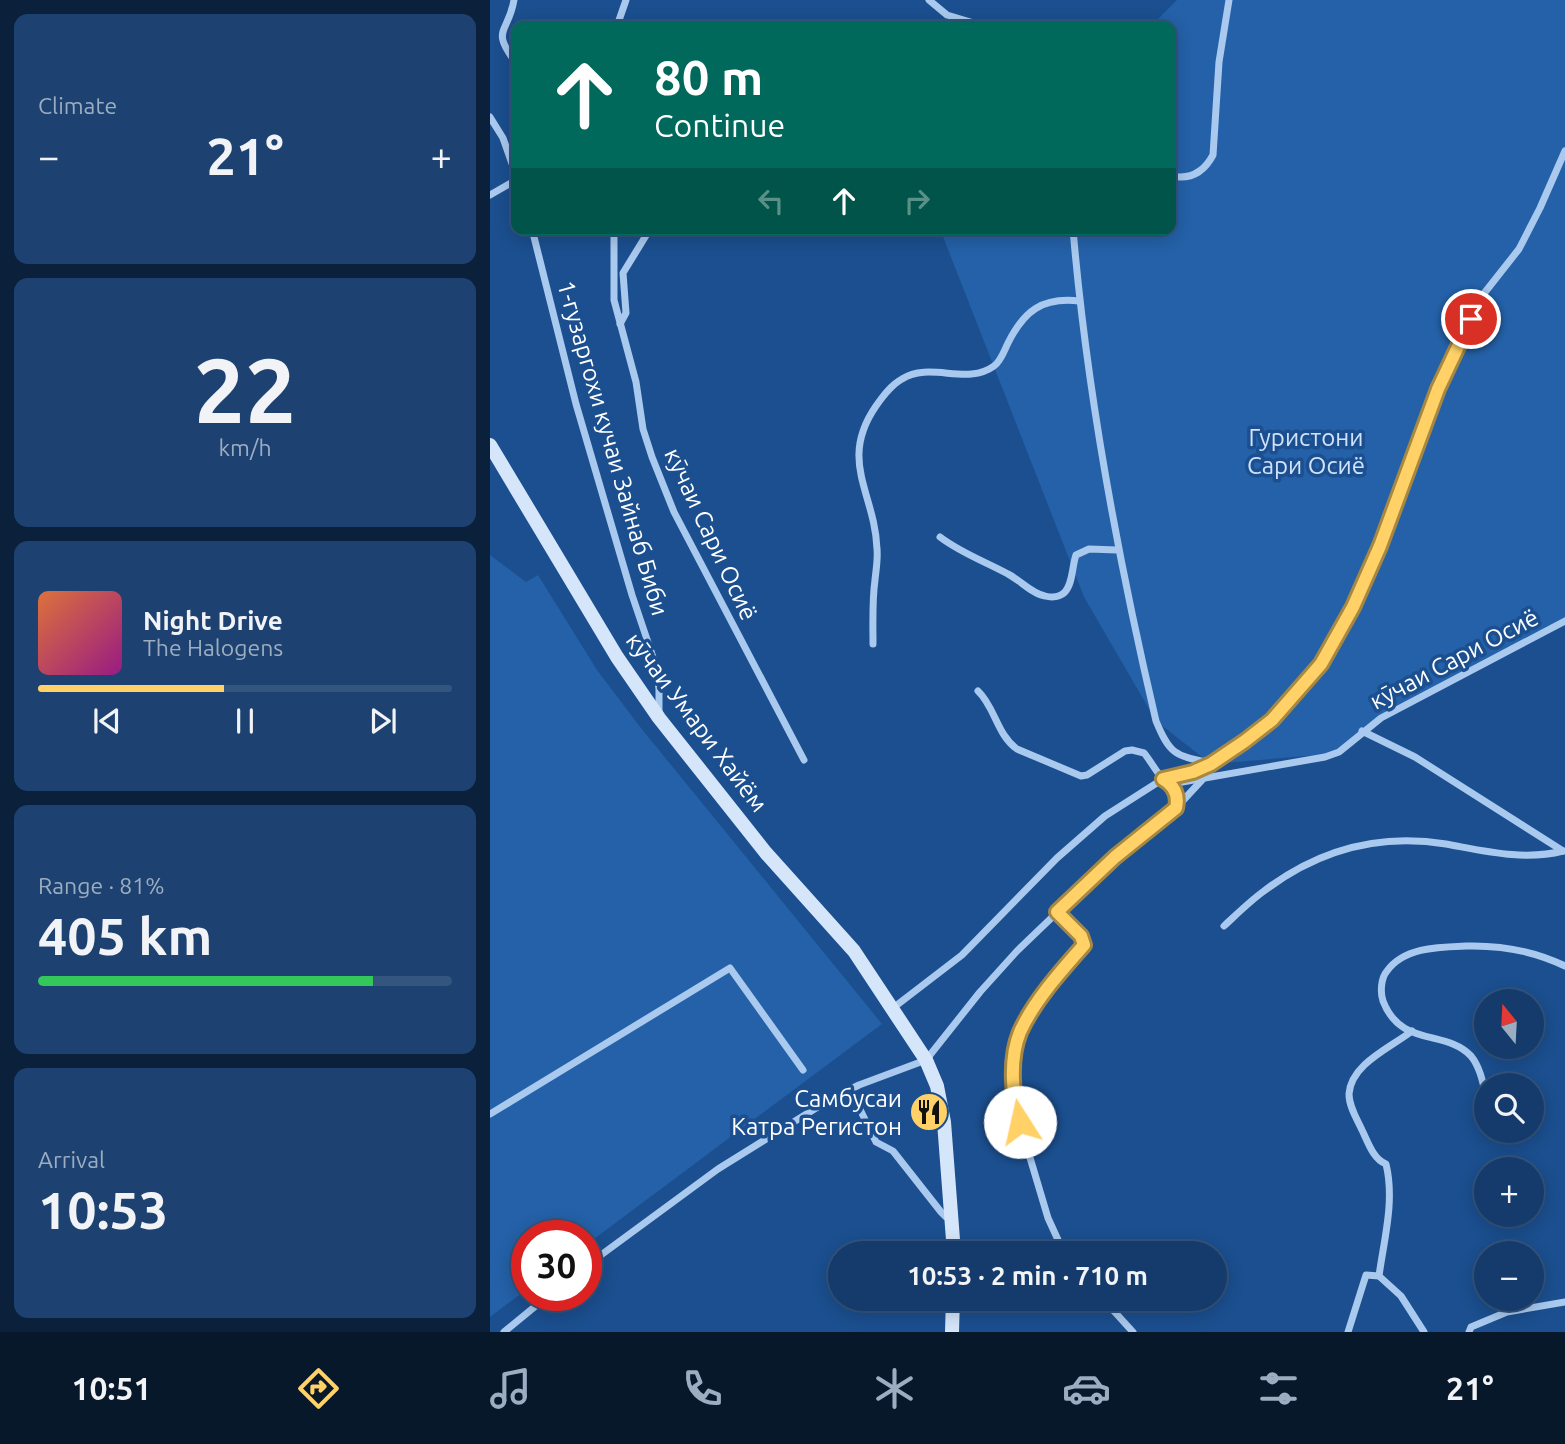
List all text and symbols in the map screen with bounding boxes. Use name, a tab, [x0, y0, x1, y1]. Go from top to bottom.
icon: ahead	[539, 49, 630, 140]
text: 80 m	[654, 49, 763, 104]
text: Climate	[38, 93, 117, 118]
text: Continue	[654, 107, 785, 143]
text: 21°	[206, 127, 284, 185]
text: −	[38, 135, 59, 177]
text: +	[431, 135, 452, 177]
icon: left	[752, 182, 790, 220]
icon: ahead	[825, 182, 863, 220]
icon: right	[898, 182, 936, 220]
street label: 1-гузаргохи кучаи Зайнаб Биби	[552, 277, 674, 619]
pin	[1441, 289, 1501, 349]
icon: arrive	[1452, 300, 1490, 338]
text: 22	[194, 338, 296, 440]
park label: Гуристони Сари Осиё	[1247, 424, 1365, 479]
text: km/h	[218, 435, 272, 460]
street label: кӯчаи Сари Осиё	[659, 444, 763, 624]
street label: кӯчаи Сари Осиё	[1365, 603, 1543, 715]
text: Night Drive	[143, 606, 283, 635]
street label: кӯчаи Умари Хайём	[621, 627, 773, 817]
text: The Halogens	[143, 635, 283, 660]
icon: previous	[88, 702, 126, 740]
icon: pause	[226, 702, 264, 740]
icon: next	[364, 702, 402, 740]
text: Range · 81%	[38, 873, 165, 898]
text: 405 km	[38, 907, 212, 965]
north arrow	[1474, 989, 1544, 1059]
map controls	[1474, 989, 1544, 1311]
button: search	[1474, 1073, 1544, 1143]
place label: Самбусаи Катра Регистон	[731, 1085, 902, 1140]
position arrow	[983, 1085, 1057, 1159]
restaurant icon: Самбусаи Катра Регистон	[908, 1091, 950, 1133]
text: Arrival	[38, 1147, 105, 1172]
button: +	[1474, 1157, 1544, 1227]
text: 10:53	[38, 1181, 168, 1239]
speed limit sign: 30	[511, 1220, 602, 1311]
button: −	[1474, 1241, 1544, 1311]
text: 10:53 · 2 min · 710 m	[907, 1261, 1148, 1290]
icon: directions	[294, 1364, 343, 1413]
icon: music	[486, 1364, 535, 1413]
icon: phone	[678, 1364, 727, 1413]
icon: climate	[870, 1364, 919, 1413]
icon: car	[1062, 1364, 1111, 1413]
icon: filters	[1254, 1364, 1303, 1413]
text: 10:51	[71, 1370, 152, 1406]
text: 21°	[1446, 1370, 1494, 1406]

